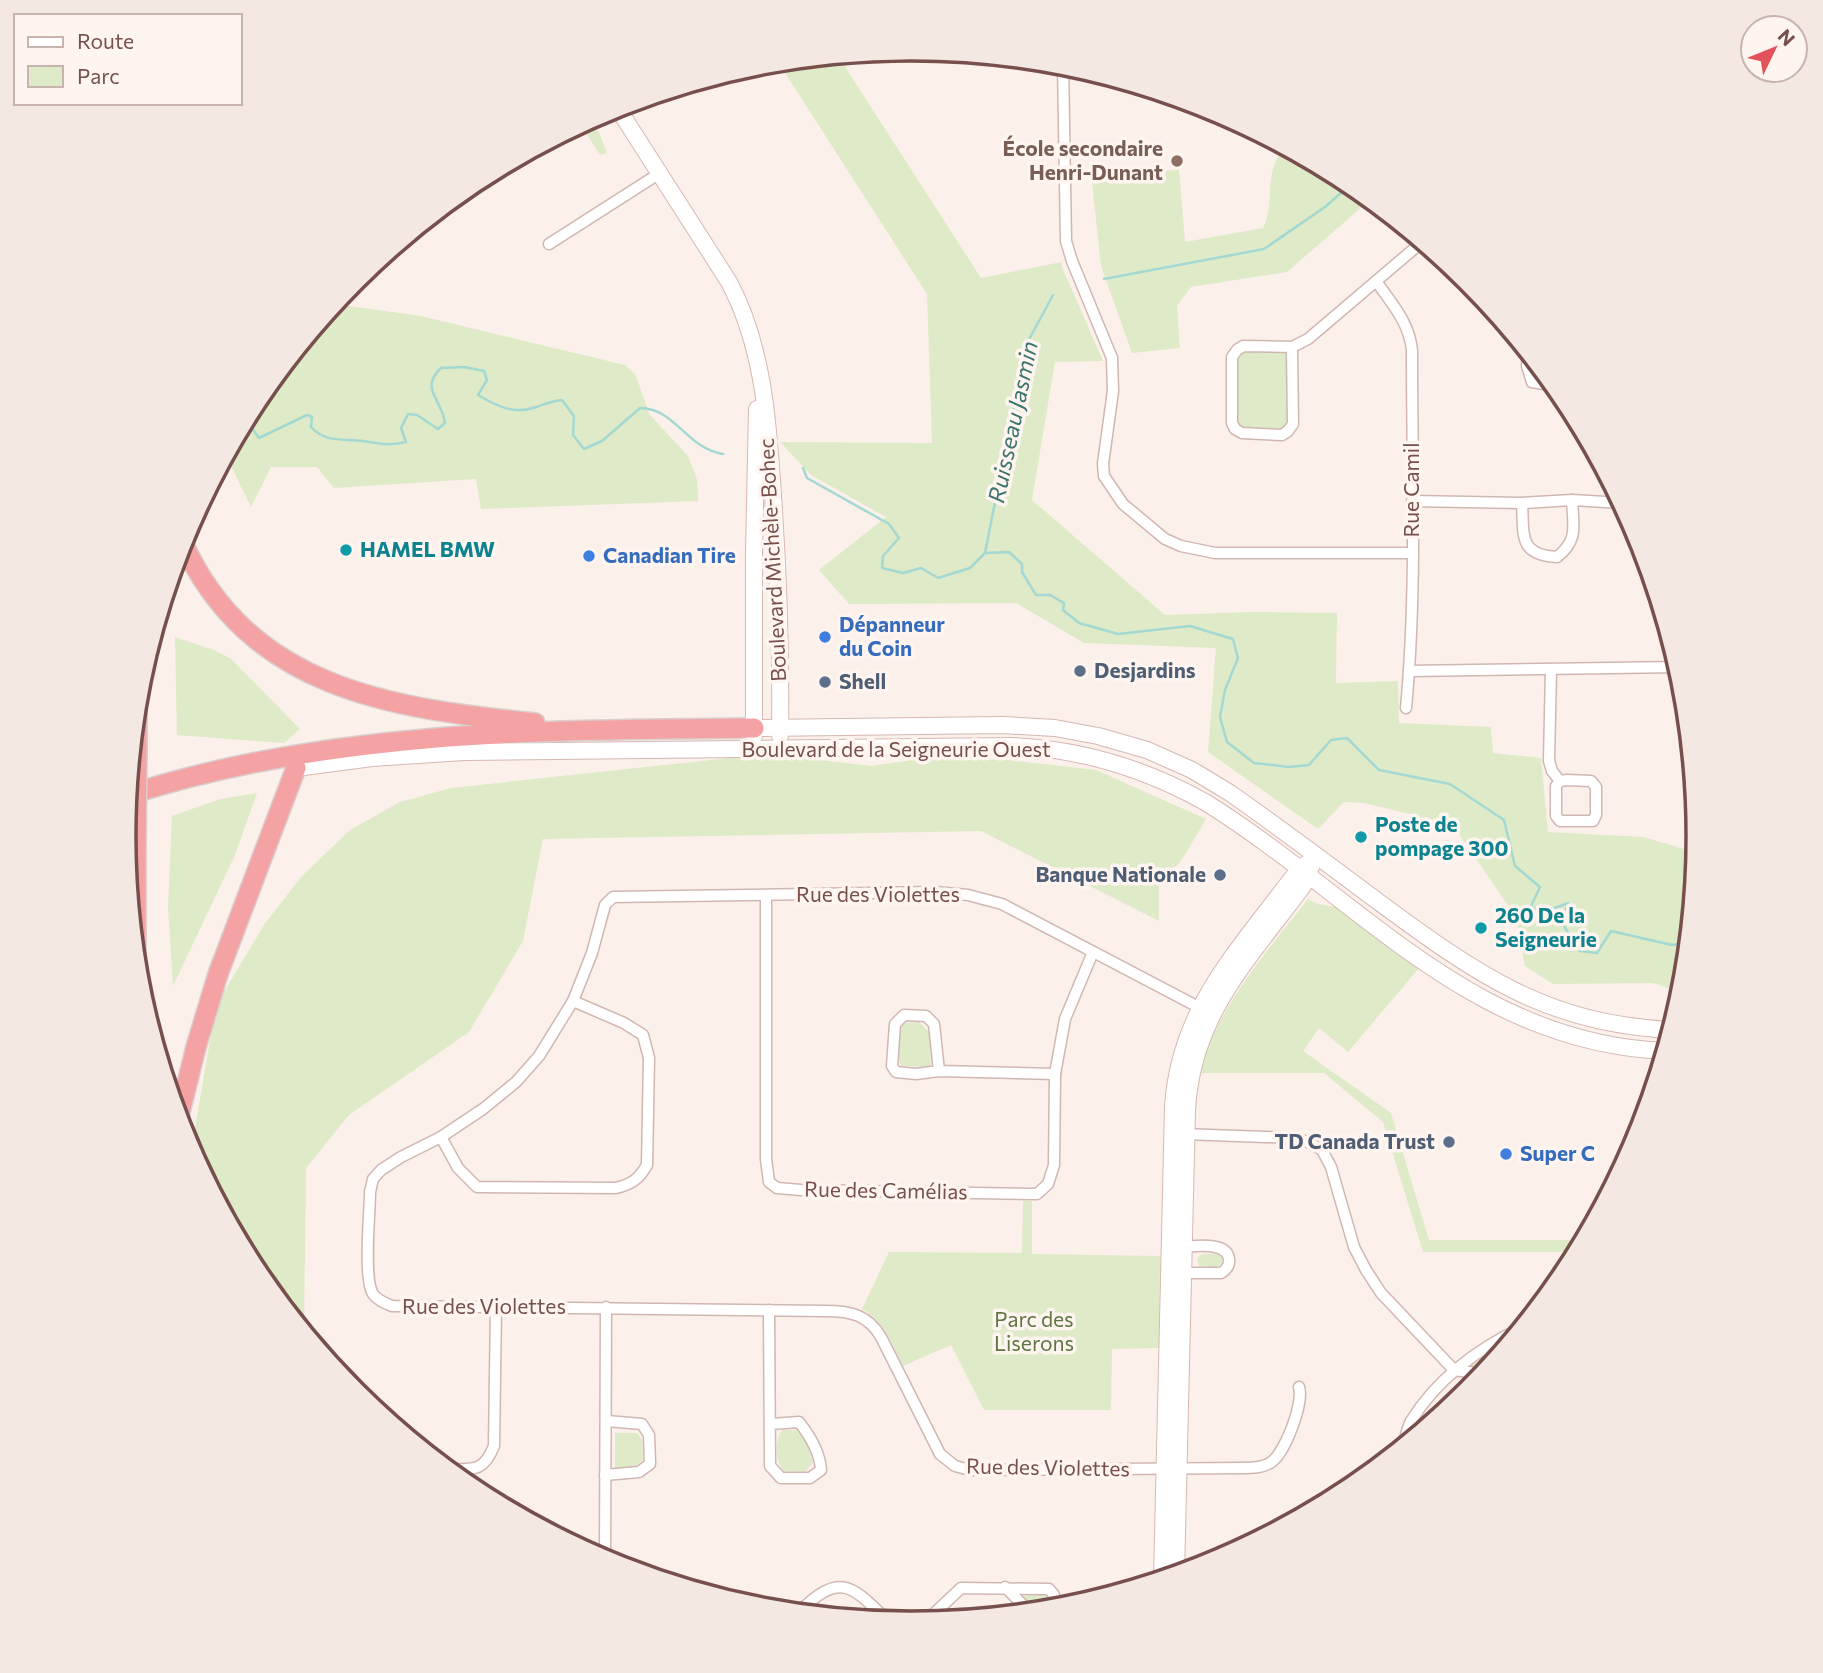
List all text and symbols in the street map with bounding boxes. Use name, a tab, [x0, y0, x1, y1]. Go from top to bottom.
legend	[14, 14, 242, 105]
north arrow	[1739, 14, 1809, 84]
text: N	[1774, 24, 1800, 50]
text: Route	[77, 28, 134, 53]
text: Parc	[77, 63, 120, 88]
place label: École secondaire Henri-Dunant	[1003, 135, 1163, 184]
marker: École secondaire Henri-Dunant	[1169, 153, 1185, 169]
water label: Ruisseau Jasmin	[981, 338, 1043, 505]
street label: Boulevard Michèle-Bohec	[753, 438, 790, 682]
street label: Rue Camil	[1398, 442, 1423, 538]
place label: HAMEL BMW	[360, 536, 495, 561]
marker: HAMEL BMW	[338, 542, 354, 558]
place label: Canadian Tire	[603, 542, 736, 567]
marker: Canadian Tire	[581, 548, 597, 564]
place label: Dépanneur du Coin	[839, 611, 945, 660]
marker: Dépanneur du Coin	[817, 629, 833, 645]
place label: Desjardins	[1094, 657, 1196, 682]
marker: Desjardins	[1072, 663, 1088, 679]
place label: Shell	[839, 668, 886, 693]
marker: Shell	[817, 674, 833, 690]
street label: Boulevard de la Seigneurie Ouest	[741, 736, 1051, 761]
place label: Poste de pompage 300	[1375, 811, 1508, 860]
marker: Poste de pompage 300	[1353, 829, 1369, 845]
place label: Banque Nationale	[1035, 861, 1206, 886]
marker: Banque Nationale	[1212, 867, 1228, 883]
street label: Rue des Violettes	[796, 881, 960, 906]
place label: 260 De la Seigneurie	[1495, 902, 1597, 951]
marker: 260 De la Seigneurie	[1473, 920, 1489, 936]
place label: TD Canada Trust	[1275, 1128, 1435, 1153]
marker: TD Canada Trust	[1441, 1134, 1457, 1150]
place label: Super C	[1520, 1140, 1595, 1165]
marker: Super C	[1498, 1146, 1514, 1162]
street label: Rue des Camélias	[804, 1176, 968, 1203]
street label: Rue des Violettes	[402, 1293, 566, 1318]
park label: Parc des Liserons	[994, 1306, 1074, 1355]
street label: Rue des Violettes	[966, 1453, 1130, 1480]

